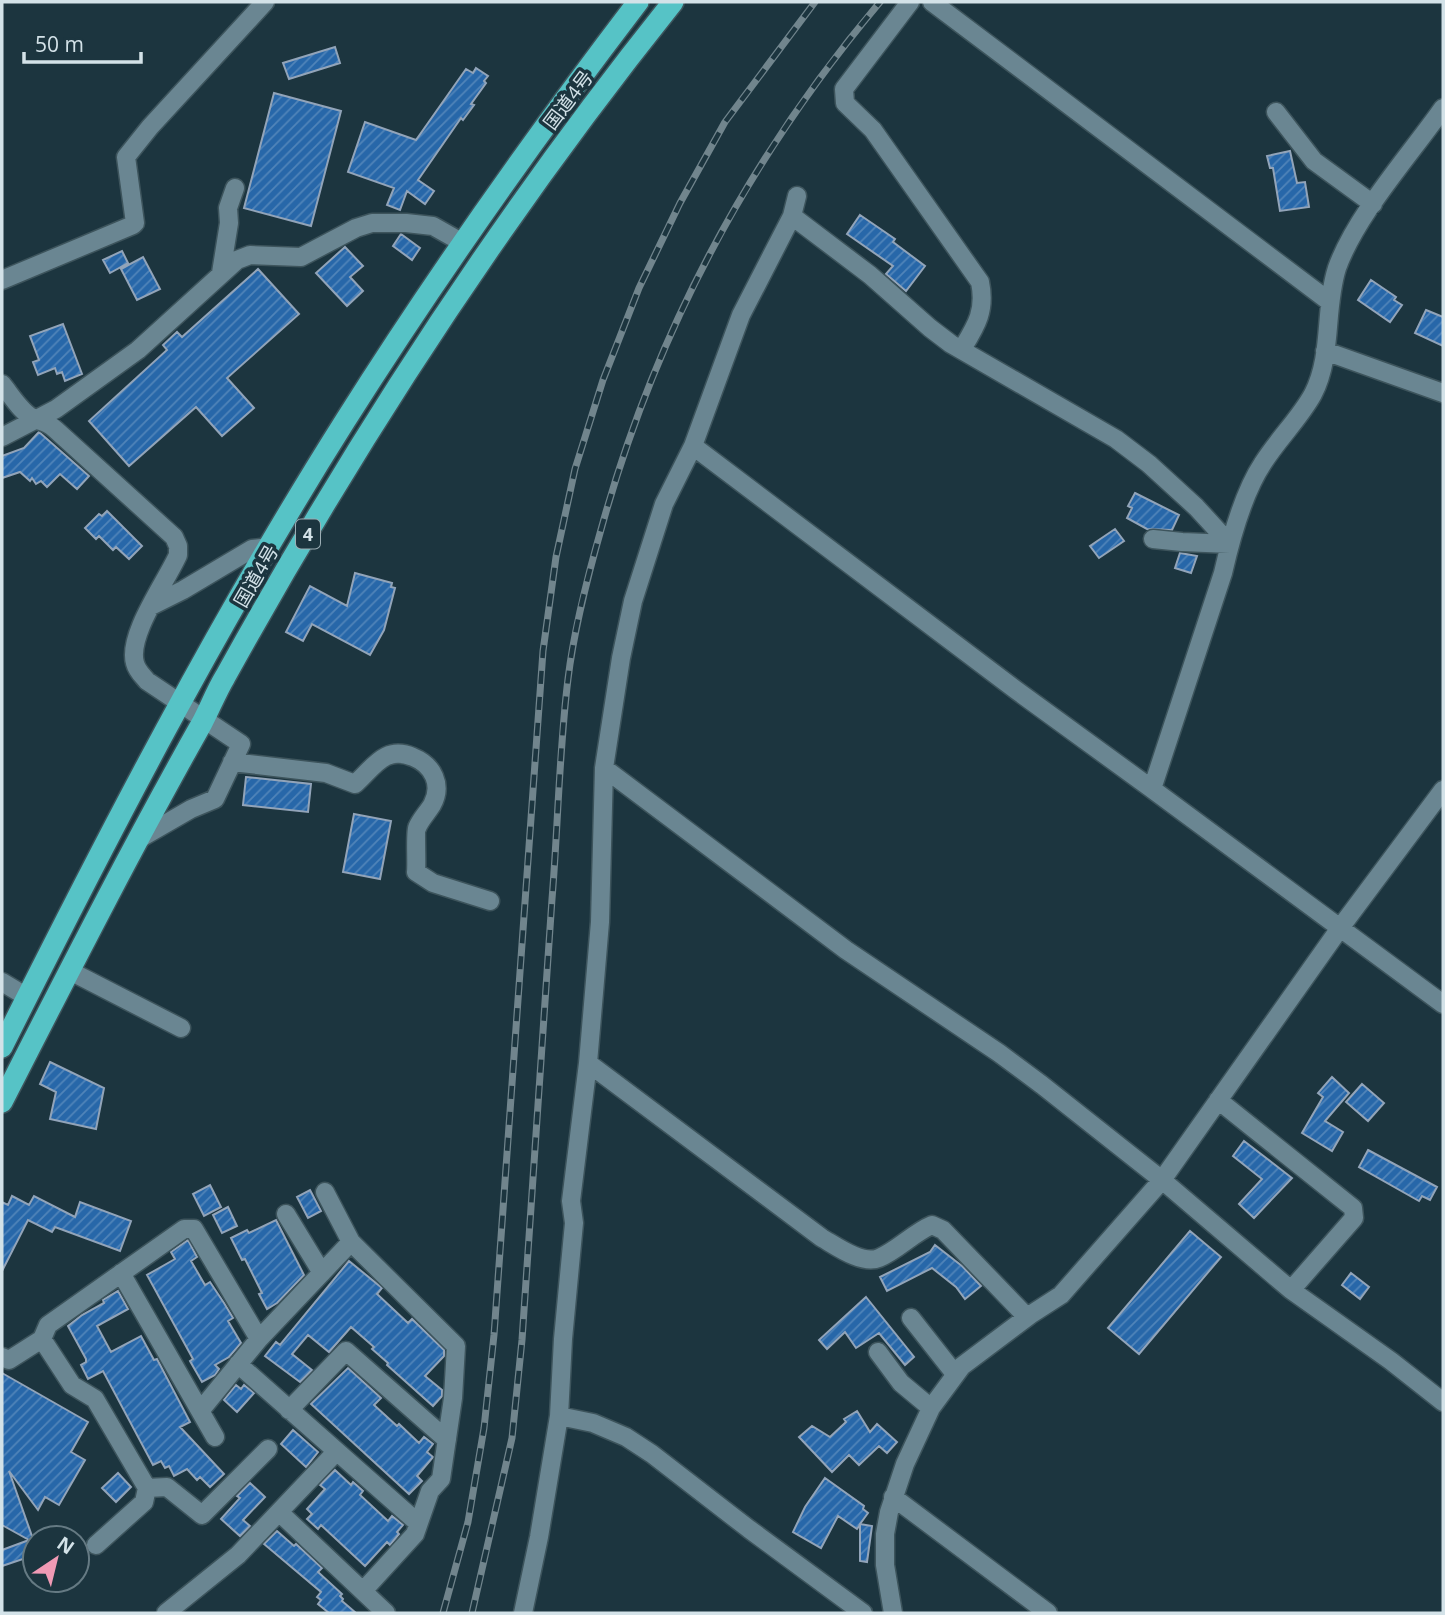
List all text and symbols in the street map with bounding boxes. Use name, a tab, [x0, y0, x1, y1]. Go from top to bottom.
scale bar	[24, 21, 142, 65]
text: 50 m	[35, 30, 84, 58]
street label: 国道4号	[537, 65, 599, 135]
road number: 4	[296, 520, 320, 548]
street label: 国道4号	[228, 540, 284, 612]
north arrow	[21, 1524, 91, 1594]
text: N	[52, 1530, 80, 1560]

